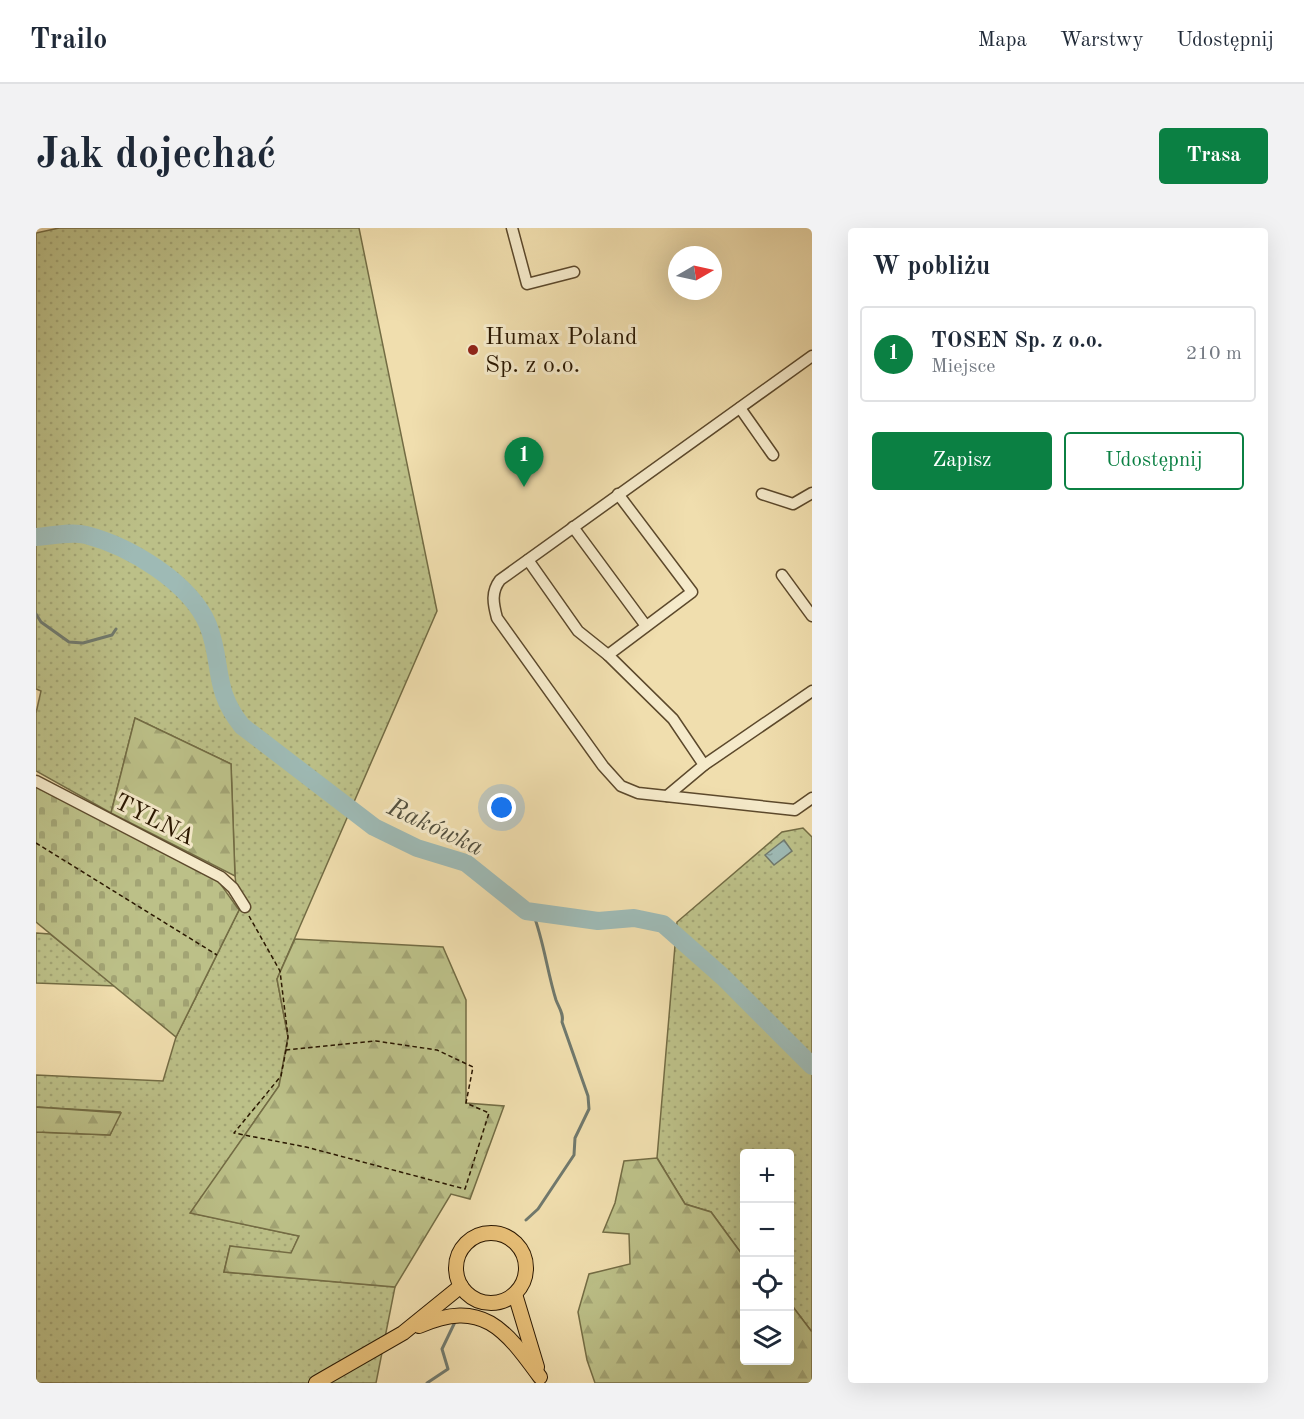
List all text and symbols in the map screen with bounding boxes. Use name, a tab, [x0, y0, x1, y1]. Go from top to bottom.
text: Trailo	[30, 27, 107, 55]
text: Mapa	[978, 30, 1027, 51]
text: Warstwy	[1060, 30, 1144, 51]
text: Udostępnij	[1177, 30, 1274, 51]
button: Trasa	[1159, 128, 1268, 184]
text: Jak dojechać	[36, 135, 277, 177]
north arrow	[668, 246, 722, 300]
text: W pobliżu	[872, 254, 990, 280]
place label: Humax Poland Sp. z o.o.	[485, 326, 638, 378]
text: TOSEN Sp. z o.o.	[931, 330, 1103, 352]
marker: Humax Poland Sp. z o.o.	[466, 343, 480, 357]
text: 1	[888, 344, 899, 364]
text: 210 m	[1186, 344, 1242, 364]
text: Miejsce	[931, 357, 995, 377]
button: Zapisz	[872, 432, 1052, 490]
button: Udostępnij	[1064, 432, 1244, 490]
pin: 1	[504, 438, 544, 487]
street label: TYLNA	[110, 790, 198, 851]
your location	[487, 793, 516, 822]
water label: Rakówka	[382, 794, 487, 861]
map controls	[740, 1149, 794, 1365]
button: +	[740, 1149, 794, 1203]
button: −	[740, 1203, 794, 1257]
button: locate	[740, 1257, 794, 1311]
button: layers	[740, 1311, 794, 1365]

